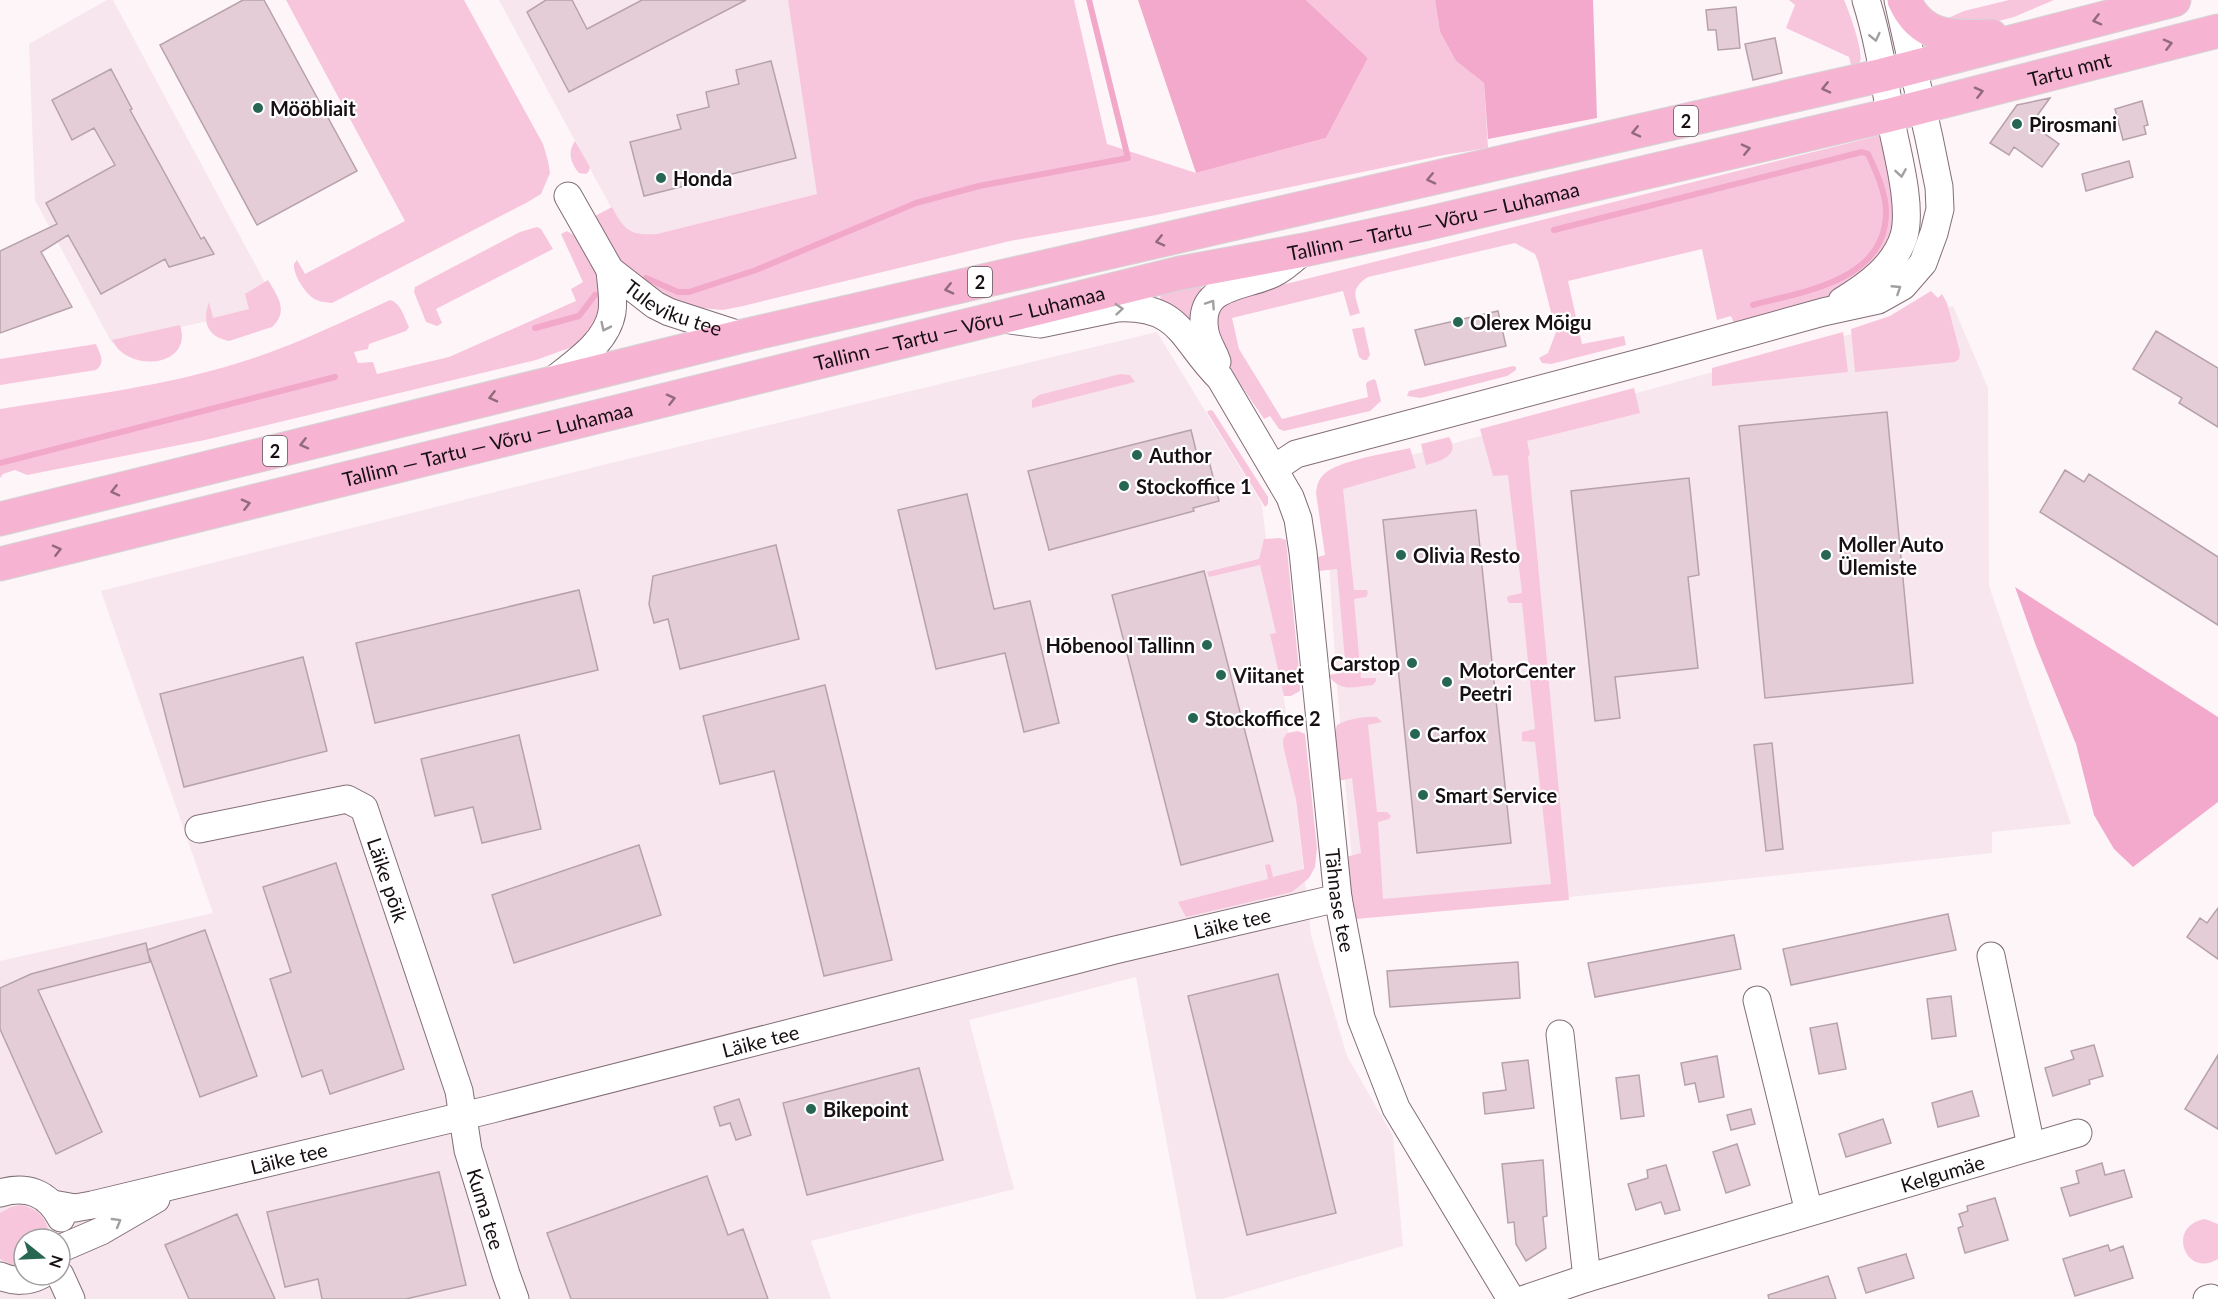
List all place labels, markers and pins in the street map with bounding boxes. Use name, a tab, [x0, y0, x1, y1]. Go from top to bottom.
place label: Mööbliait	[270, 96, 356, 120]
marker: Mööbliait	[251, 101, 265, 115]
place label: Pirosmani	[2029, 112, 2117, 136]
marker: Pirosmani	[2010, 117, 2024, 131]
place label: Honda	[673, 166, 732, 190]
marker: Honda	[654, 171, 668, 185]
place label: Olerex Mõigu	[1470, 310, 1592, 334]
marker: Olerex Mõigu	[1451, 315, 1465, 329]
place label: Author	[1148, 443, 1212, 467]
marker: Author	[1130, 448, 1144, 462]
place label: Stockoffice 1	[1136, 474, 1252, 498]
marker: Stockoffice 1	[1117, 479, 1131, 493]
place label: Moller Auto Ülemiste	[1838, 532, 1944, 579]
place label: Olivia Resto	[1413, 543, 1520, 567]
marker: Olivia Resto	[1394, 548, 1408, 562]
marker: Moller Auto Ülemiste	[1819, 548, 1833, 562]
place label: Hõbenool Tallinn	[1045, 633, 1195, 657]
marker: Hõbenool Tallinn	[1200, 638, 1214, 652]
place label: Carstop	[1330, 651, 1400, 675]
marker: Carstop	[1405, 656, 1419, 670]
place label: MotorCenter Peetri	[1459, 658, 1576, 705]
place label: Viitanet	[1232, 663, 1305, 687]
marker: Viitanet	[1214, 668, 1228, 682]
marker: MotorCenter Peetri	[1440, 675, 1454, 689]
place label: Stockoffice 2	[1205, 706, 1321, 730]
marker: Stockoffice 2	[1186, 711, 1200, 725]
place label: Carfox	[1427, 722, 1487, 746]
marker: Carfox	[1408, 727, 1422, 741]
place label: Smart Service	[1435, 783, 1558, 807]
marker: Smart Service	[1416, 788, 1430, 802]
place label: Bikepoint	[823, 1097, 909, 1121]
marker: Bikepoint	[804, 1102, 818, 1116]

